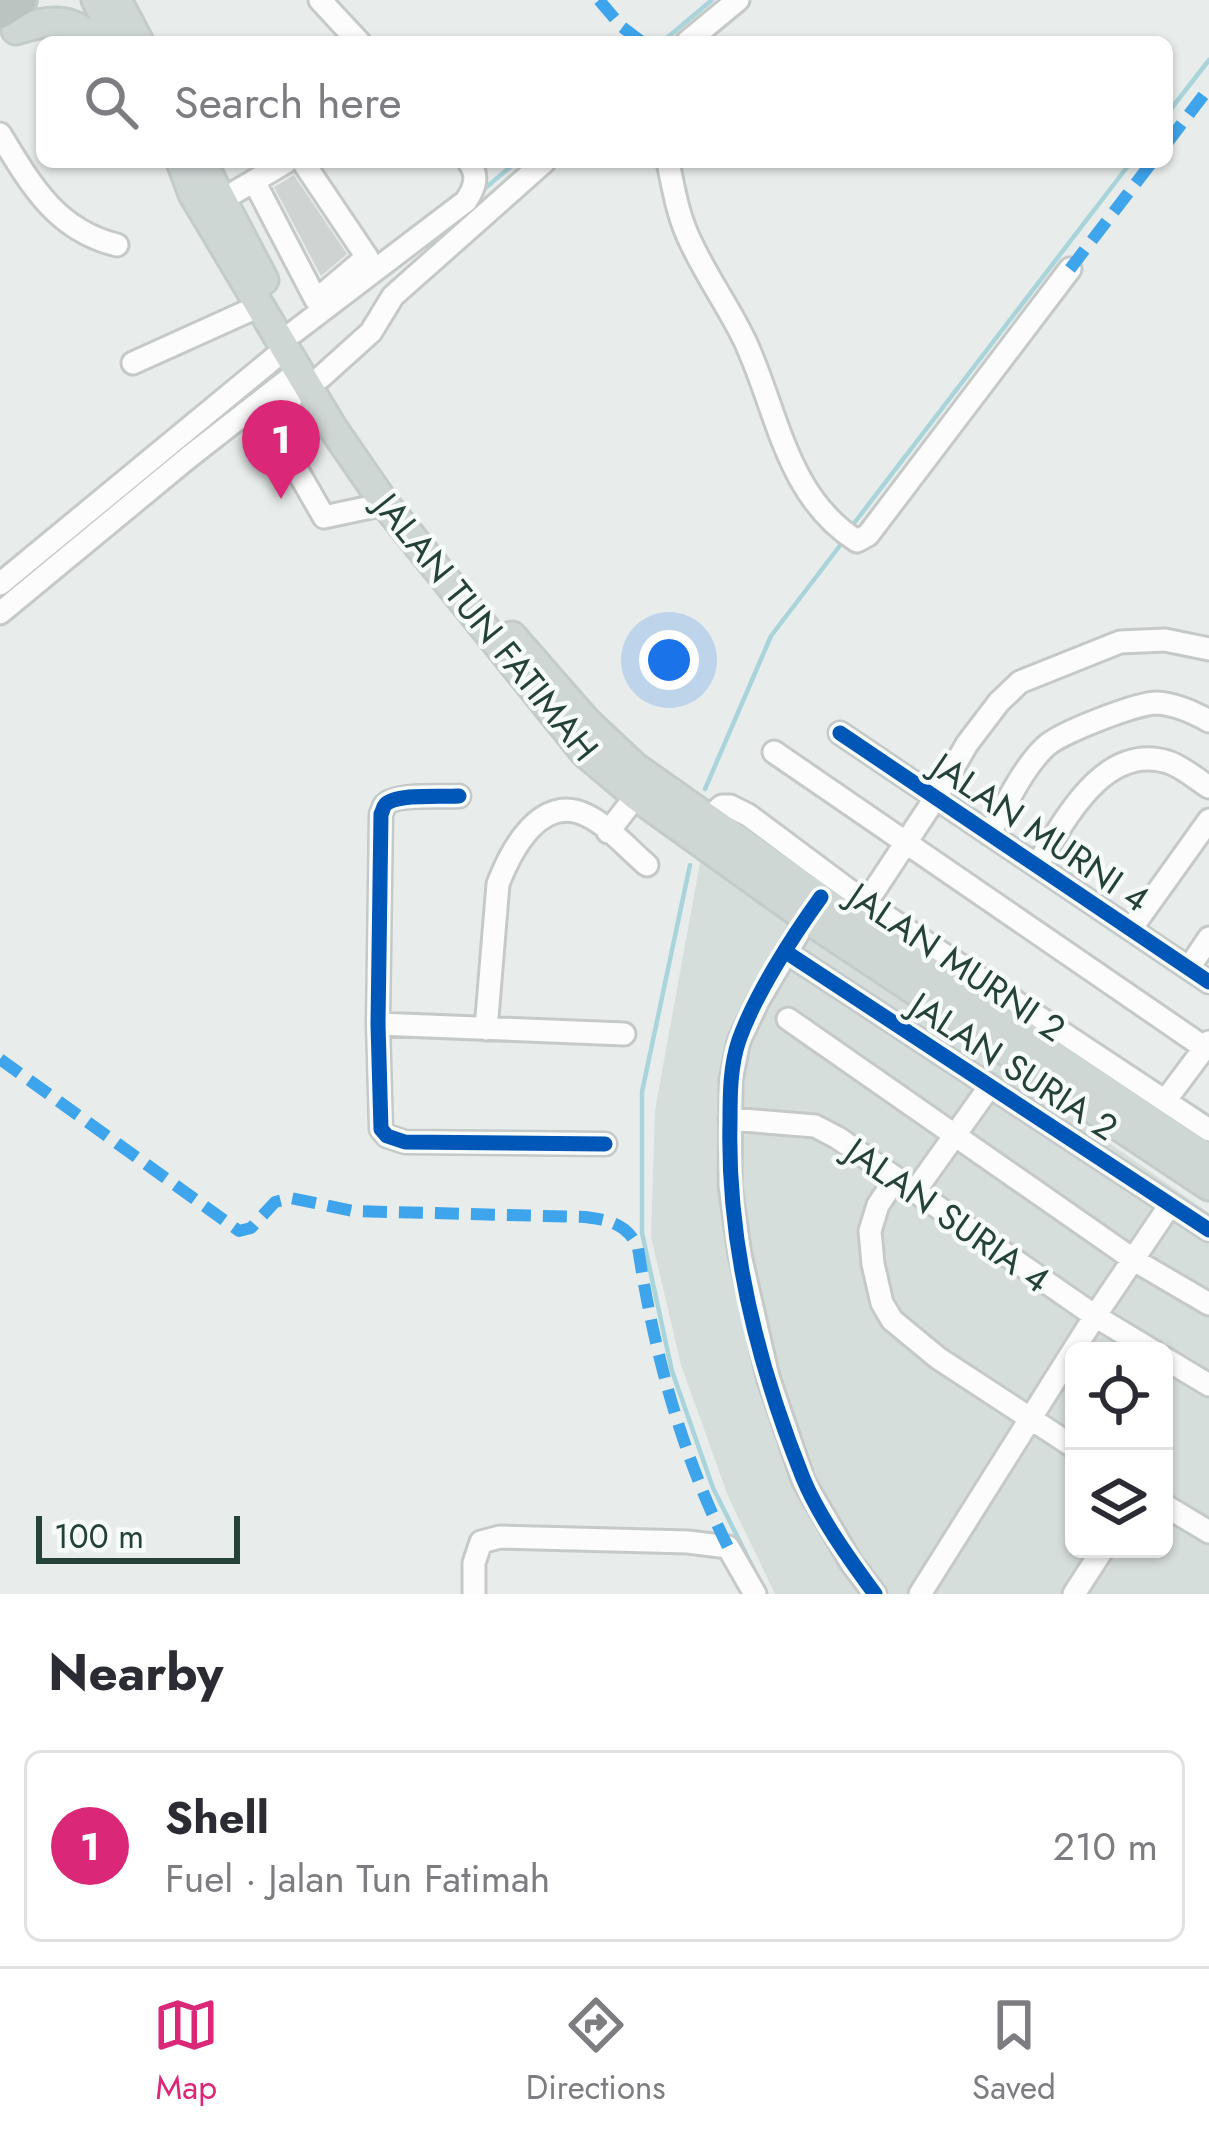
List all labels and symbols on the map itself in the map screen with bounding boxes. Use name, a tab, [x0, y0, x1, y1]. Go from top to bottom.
pin: 1	[242, 400, 320, 499]
street label: JALAN TUN FATIMAH	[360, 479, 611, 772]
your location	[639, 630, 699, 690]
street label: JALAN MURNI 4	[918, 738, 1160, 924]
street label: JALAN MURNI 2	[835, 868, 1076, 1054]
street label: JALAN SURIA 2	[896, 977, 1128, 1153]
street label: JALAN SURIA 4	[832, 1123, 1061, 1305]
scale bar	[36, 1510, 240, 1563]

